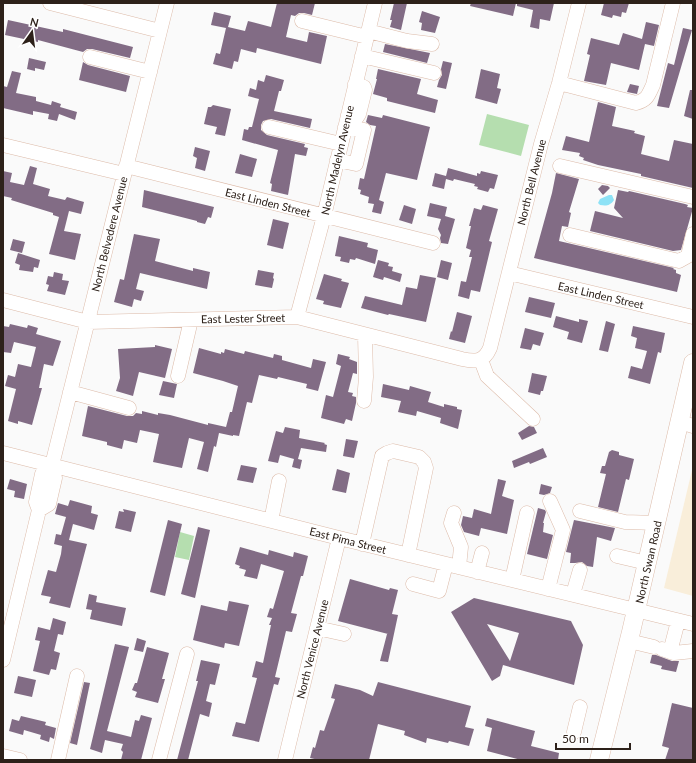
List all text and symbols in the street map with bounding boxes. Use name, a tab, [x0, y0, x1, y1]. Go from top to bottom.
north arrow	[12, 12, 52, 52]
text: N	[29, 14, 40, 29]
street label: North Madelyn Avenue	[318, 104, 356, 216]
street label: North Bell Avenue	[514, 137, 548, 226]
street label: North Belvedere Avenue	[88, 175, 130, 293]
street label: East Linden Street	[224, 185, 312, 219]
street label: East Linden Street	[557, 279, 645, 311]
street label: East Lester Street	[201, 311, 285, 325]
street label: North Swan Road	[632, 519, 664, 605]
street label: East Pima Street	[308, 524, 388, 556]
street label: North Venice Avenue	[293, 598, 331, 700]
scale bar	[556, 725, 630, 751]
text: 50 m	[562, 731, 589, 746]

